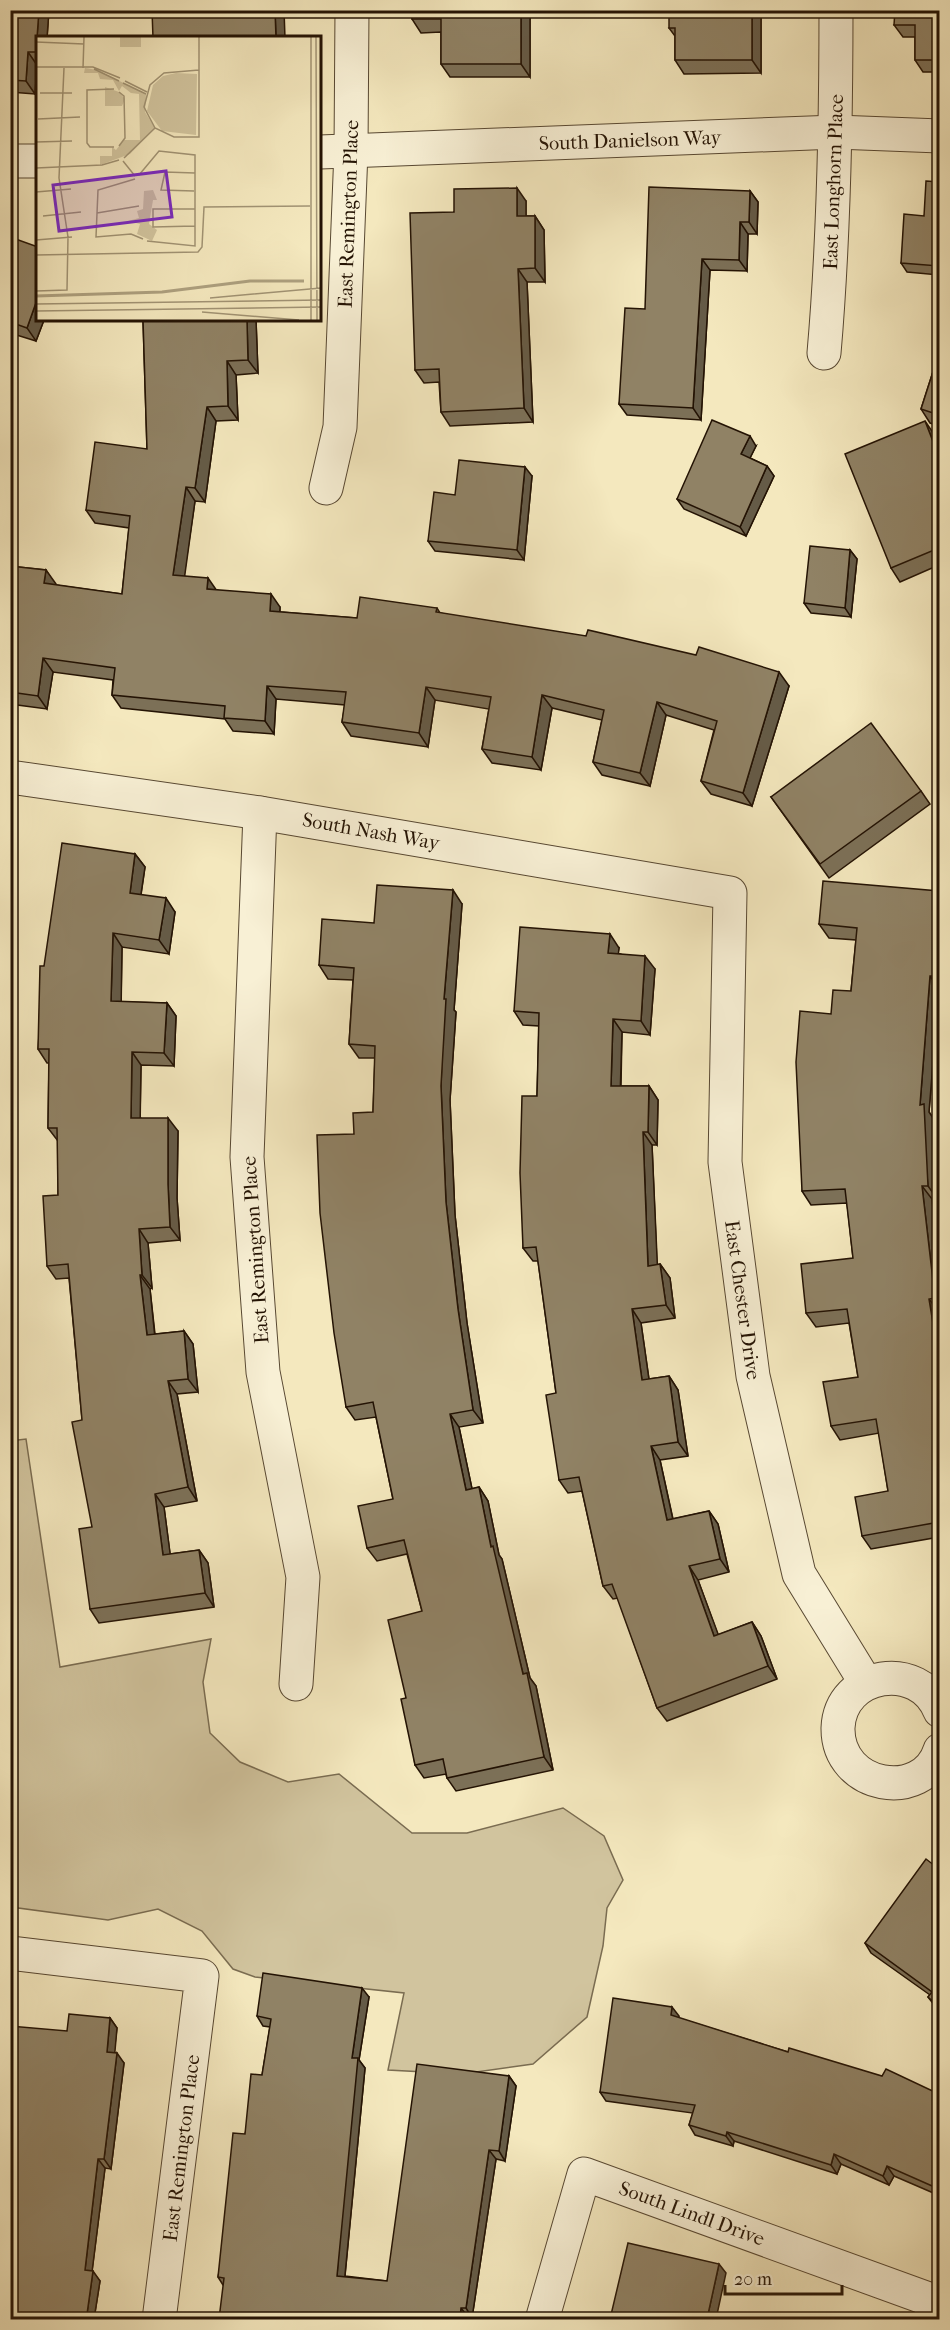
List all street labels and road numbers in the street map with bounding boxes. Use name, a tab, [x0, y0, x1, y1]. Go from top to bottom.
street label: East Longhorn Place	[819, 94, 848, 270]
street label: East Remington Place	[334, 120, 363, 308]
street label: South Danielson Way	[538, 126, 723, 155]
street label: South Nash Way	[301, 808, 443, 855]
street label: East Remington Place	[237, 1155, 274, 1345]
street label: East Chester Drive	[720, 1219, 765, 1381]
street label: East Remington Place	[159, 2053, 204, 2243]
street label: South Lindl Drive	[616, 2176, 768, 2251]

